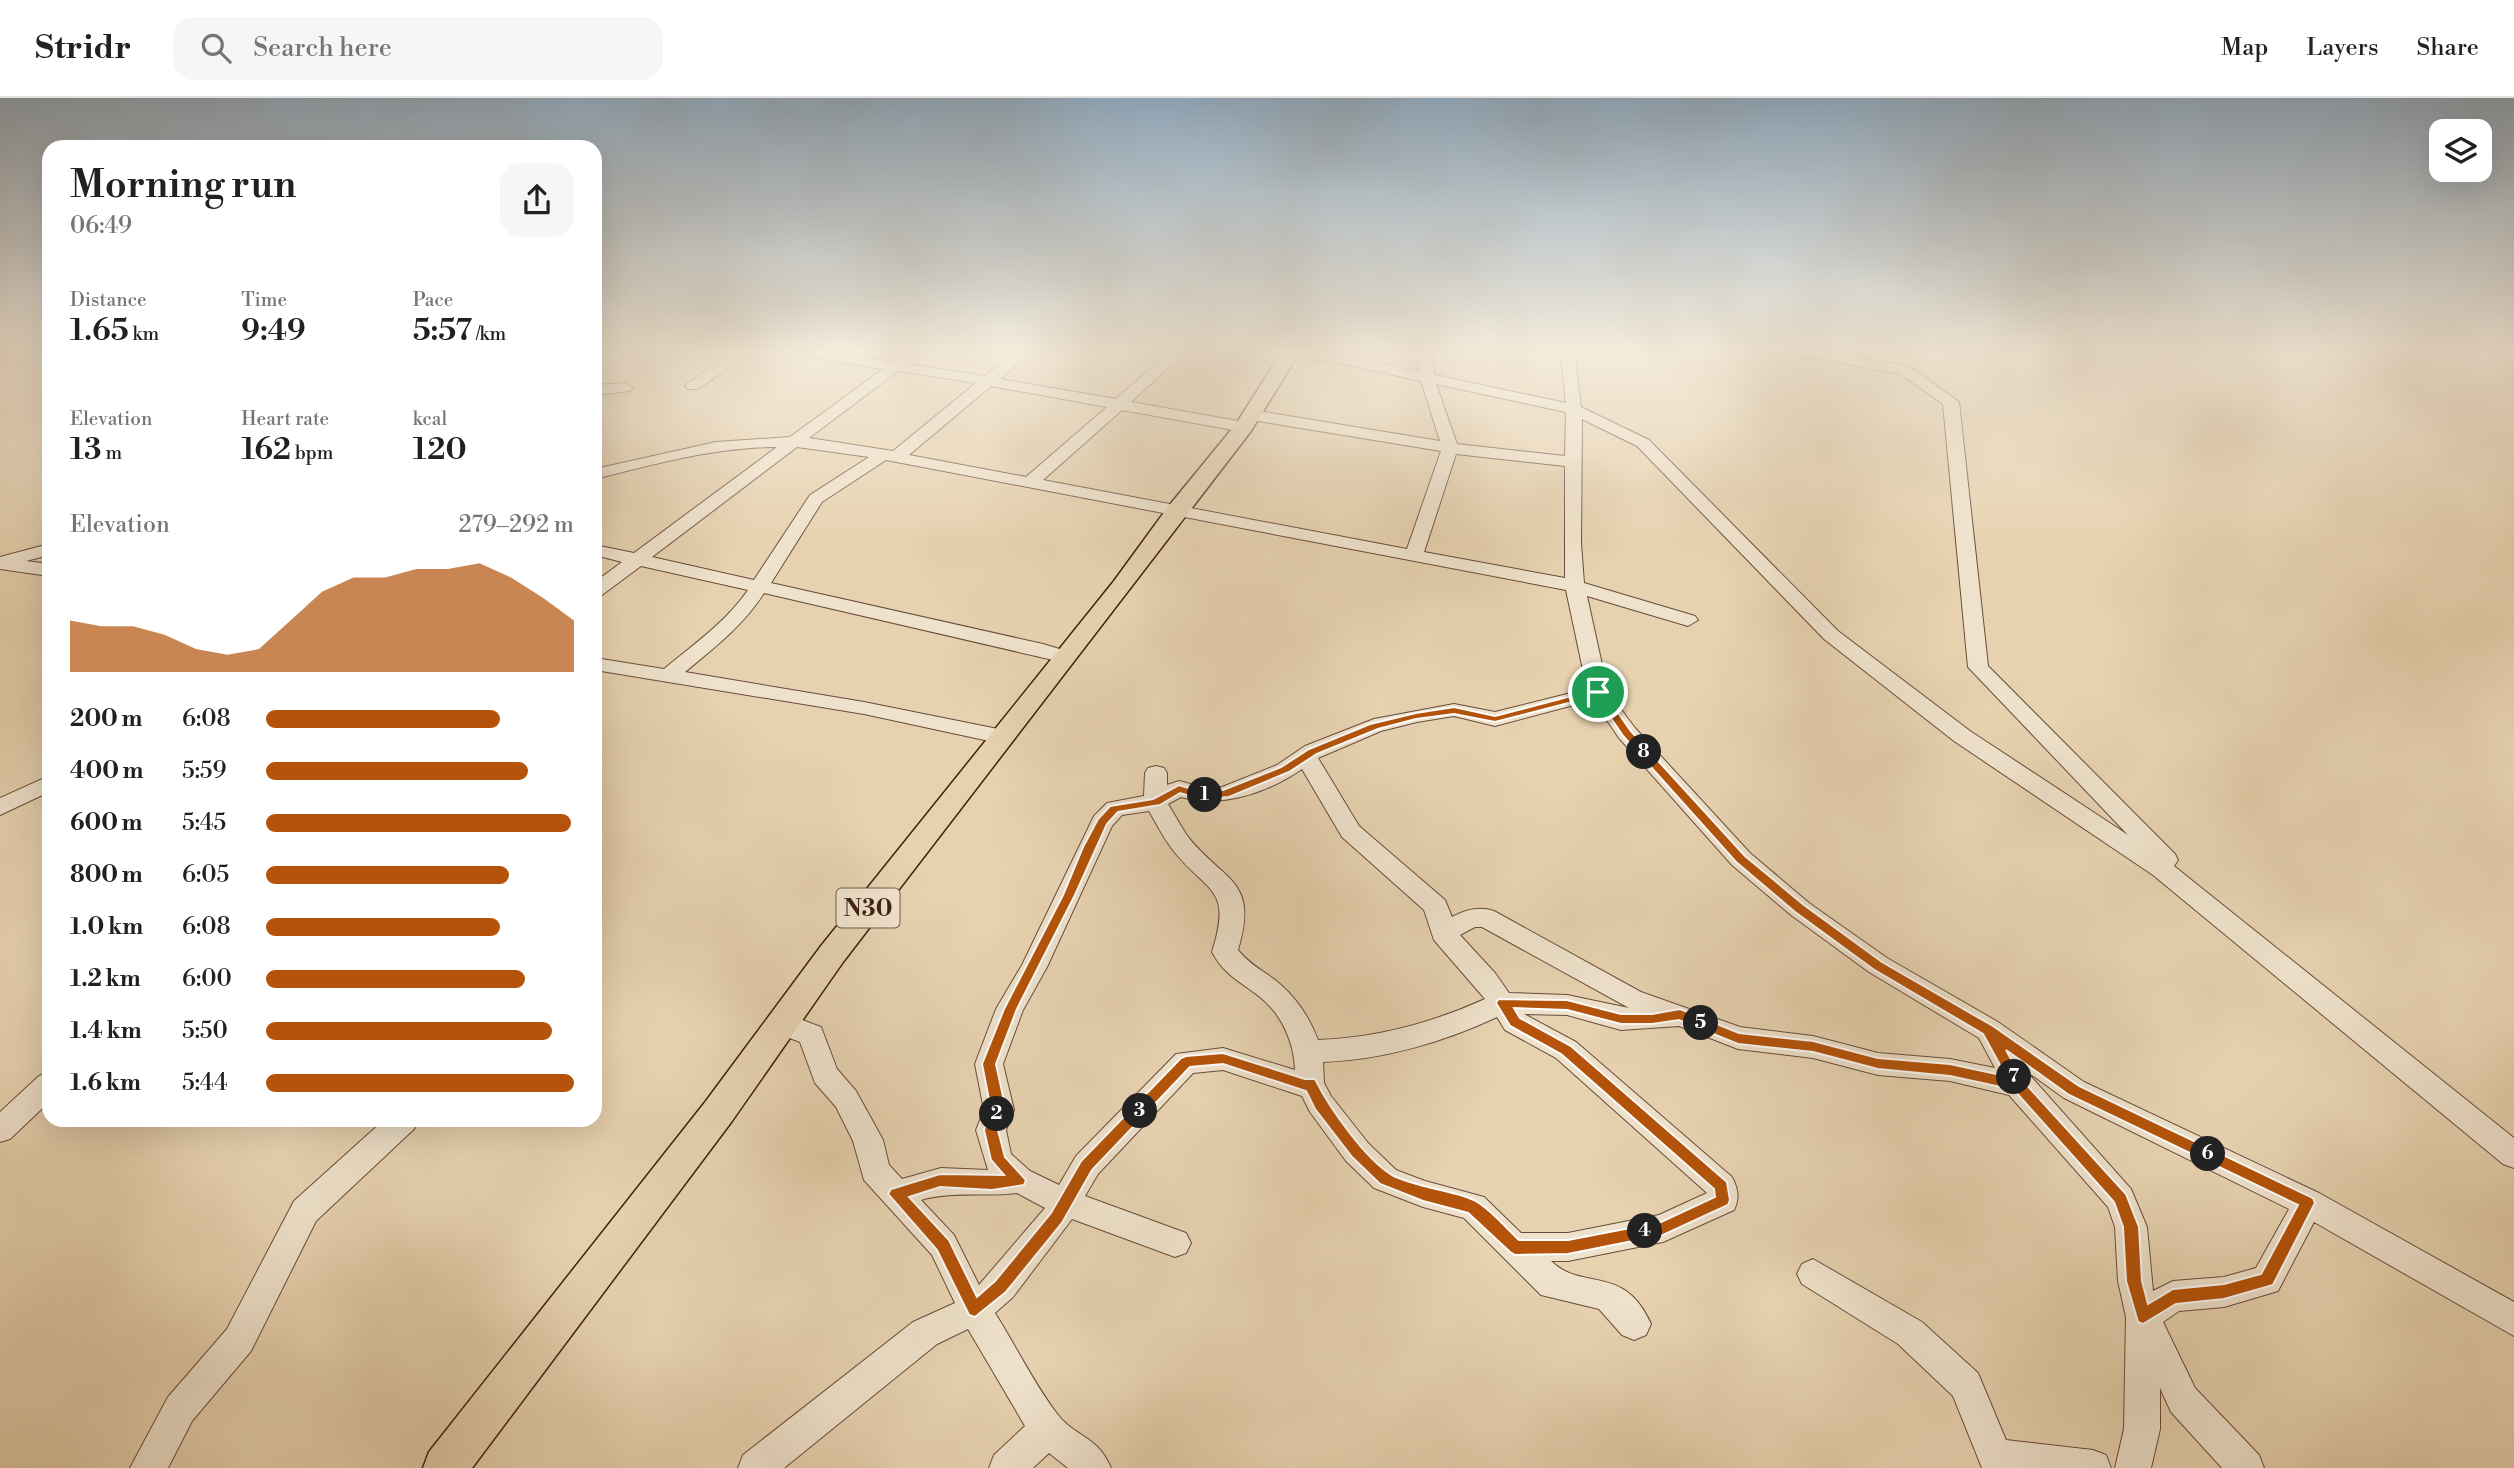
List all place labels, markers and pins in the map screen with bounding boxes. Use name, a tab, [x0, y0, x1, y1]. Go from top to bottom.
pin	[1568, 662, 1628, 722]
pin: 8	[1626, 734, 1662, 770]
pin: 1	[1188, 778, 1222, 812]
pin: 5	[1684, 1006, 1718, 1040]
pin: 7	[1996, 1060, 2032, 1094]
pin: 3	[1122, 1094, 1158, 1128]
pin: 2	[979, 1096, 1014, 1132]
pin: 6	[2190, 1136, 2226, 1172]
pin: 4	[1628, 1214, 1662, 1248]

